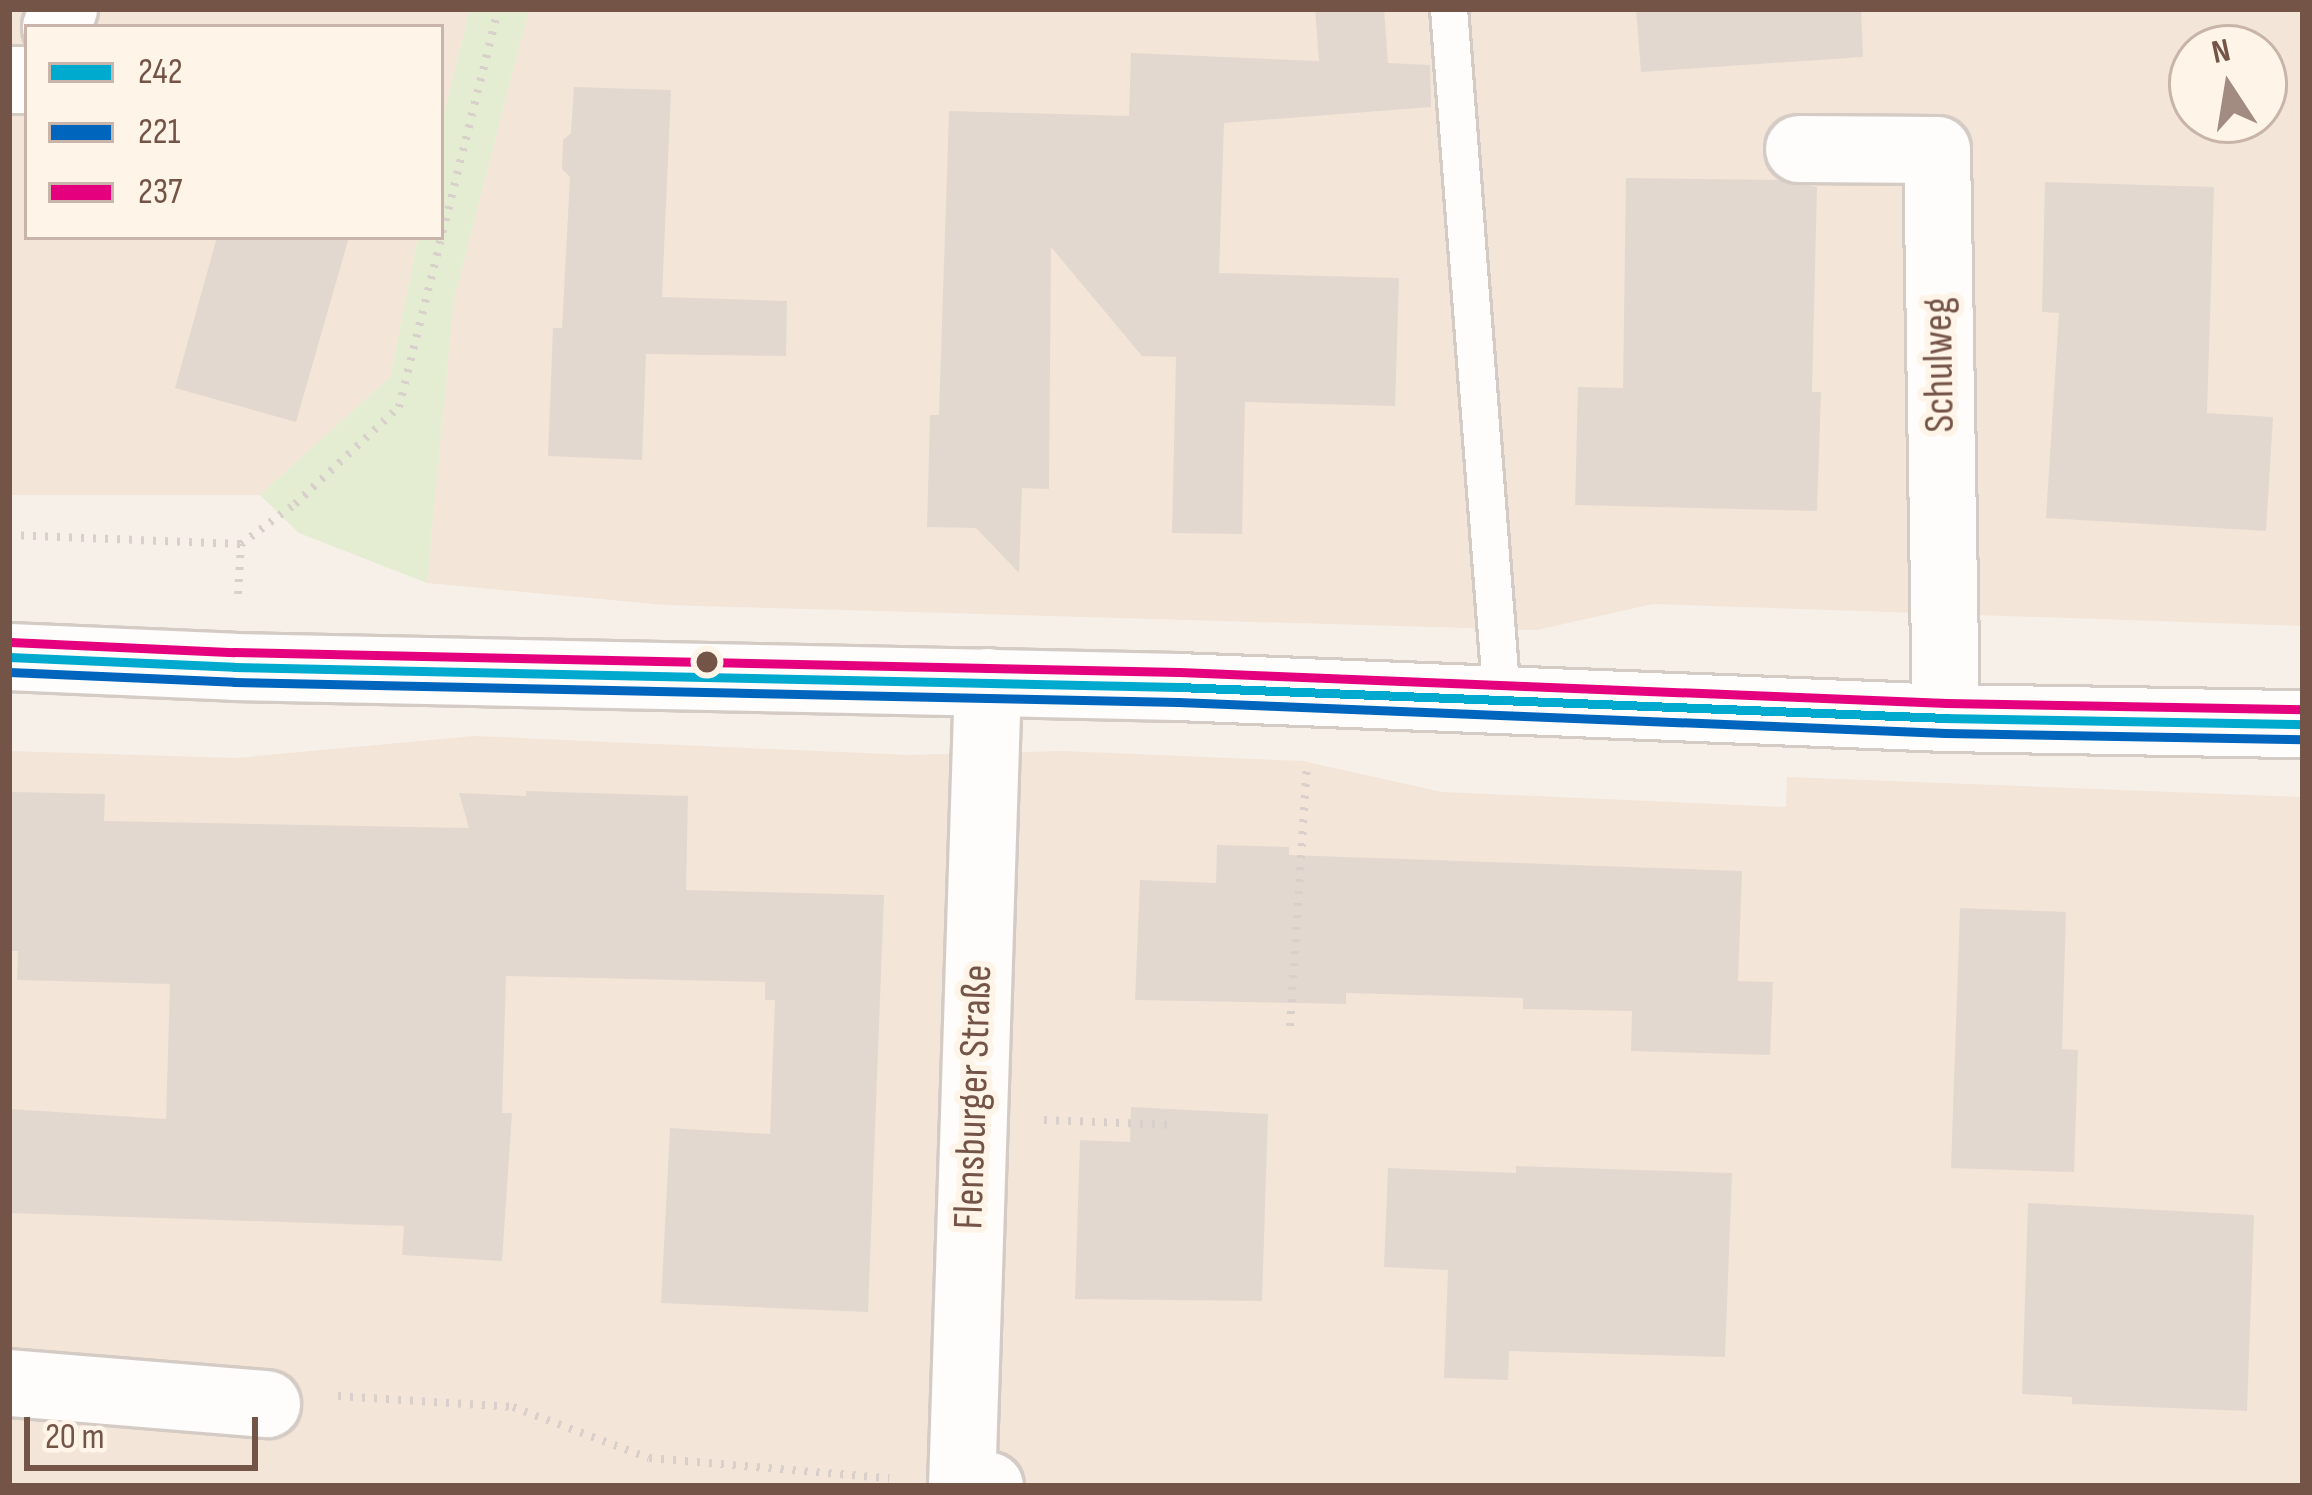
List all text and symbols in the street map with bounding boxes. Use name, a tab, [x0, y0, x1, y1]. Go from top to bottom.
legend	[24, 24, 444, 240]
north arrow	[2168, 24, 2288, 144]
text: N	[2208, 30, 2234, 73]
text: 242	[138, 51, 183, 94]
text: 221	[138, 111, 180, 154]
text: 237	[138, 171, 182, 214]
street label: Schulweg	[1914, 297, 1966, 433]
unlabelled marker	[696, 651, 718, 673]
street label: Flensburger Straße	[944, 964, 1004, 1230]
scale bar	[30, 1393, 264, 1467]
text: 20 m	[45, 1416, 105, 1459]

